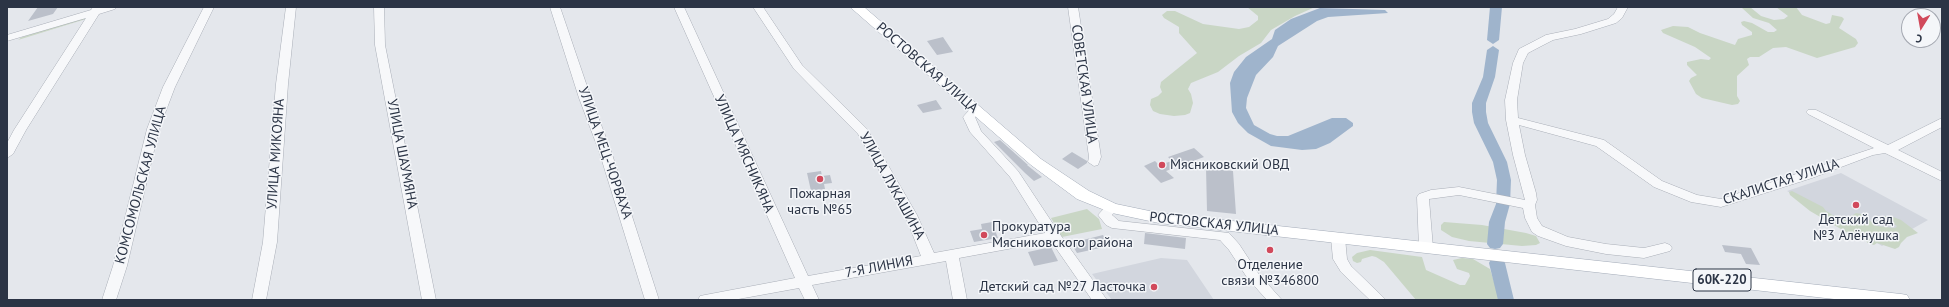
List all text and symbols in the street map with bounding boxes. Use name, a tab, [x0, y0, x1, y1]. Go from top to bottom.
north arrow	[1901, 8, 1941, 48]
street label: РОСТОВСКАЯ УЛИЦА	[873, 19, 981, 117]
street label: СОВЕТСКАЯ УЛИЦА	[1067, 24, 1101, 144]
text: С	[1915, 31, 1923, 46]
street label: УЛИЦА МЕЦ-ЧОРВАХА	[574, 85, 636, 221]
street label: УЛИЦА МЯСНИКЯНА	[710, 92, 778, 216]
street label: УЛИЦА МИКОЯНА	[264, 98, 288, 210]
street label: УЛИЦА ШАУМЯНА	[383, 98, 421, 210]
street label: КОМСОМОЛЬСКАЯ УЛИЦА	[112, 104, 170, 266]
street label: УЛИЦА ЛУКАШИНА	[856, 130, 928, 242]
street label: СКАЛИСТАЯ УЛИЦА	[1721, 155, 1841, 209]
place label: Мясниковский ОВД	[1170, 157, 1289, 173]
marker: Мясниковский ОВД	[1157, 160, 1167, 170]
marker: Пожарная часть №65	[815, 174, 825, 184]
place label: Пожарная часть №65	[787, 186, 853, 218]
marker: Детский сад №3 Алёнушка	[1851, 200, 1861, 210]
street label: РОСТОВСКАЯ УЛИЦА	[1149, 209, 1279, 239]
place label: Детский сад №3 Алёнушка	[1813, 212, 1899, 244]
place label: Прокуратура Мясниковского района	[992, 219, 1133, 252]
marker: Прокуратура Мясниковского района	[979, 230, 989, 240]
marker: Отделение связи №346800	[1265, 245, 1275, 255]
street label: 7-Я ЛИНИЯ	[844, 252, 914, 282]
place label: Отделение связи №346800	[1221, 257, 1319, 290]
road number: 60К-220	[1693, 269, 1751, 291]
place label: Детский сад №27 Ласточка	[979, 279, 1146, 295]
marker: Детский сад №27 Ласточка	[1149, 282, 1159, 292]

